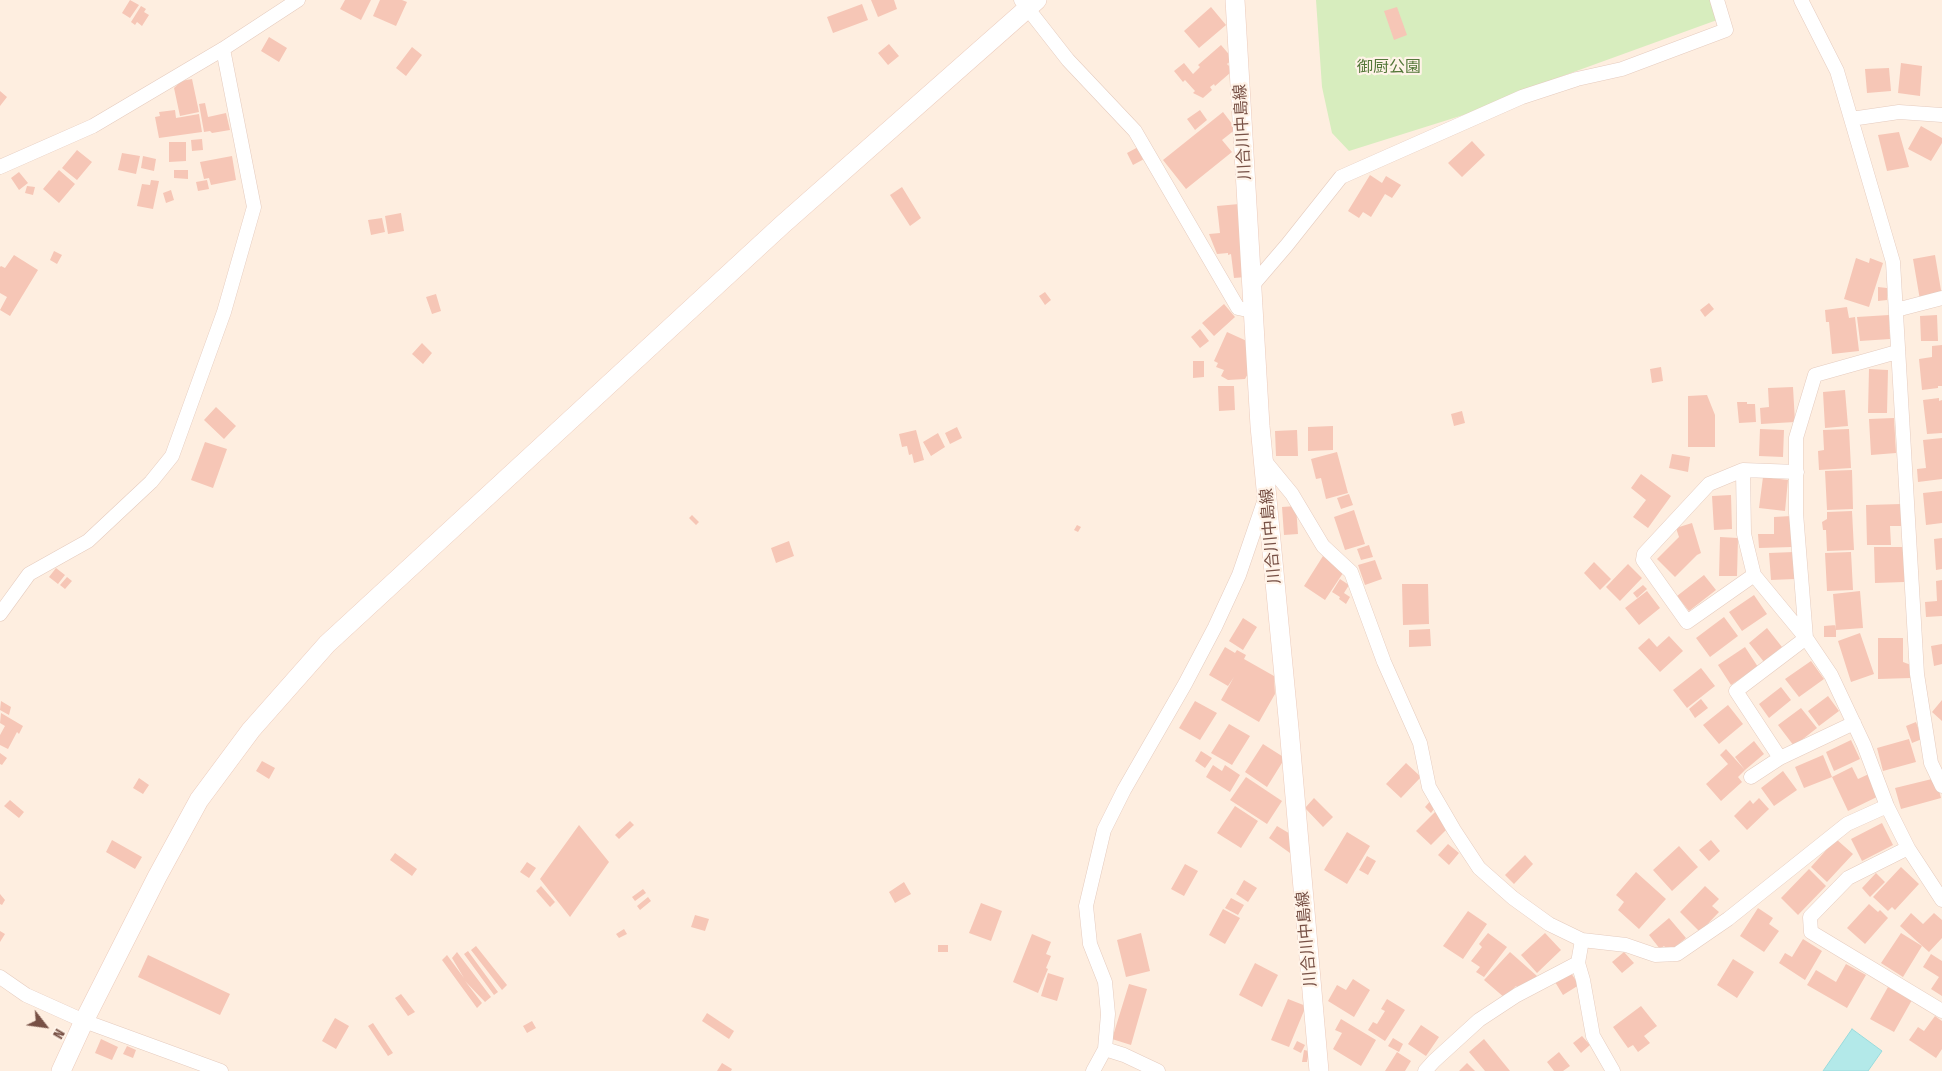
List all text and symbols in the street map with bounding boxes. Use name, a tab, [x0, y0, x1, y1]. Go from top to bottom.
park label: 御厨公園	[1357, 58, 1421, 78]
street label: 川合川中島線	[1231, 84, 1255, 180]
street label: 川合川中島線	[1257, 487, 1285, 585]
street label: 川合川中島線	[1293, 890, 1321, 988]
north arrow	[20, 1001, 70, 1051]
text: N	[49, 1026, 68, 1042]

